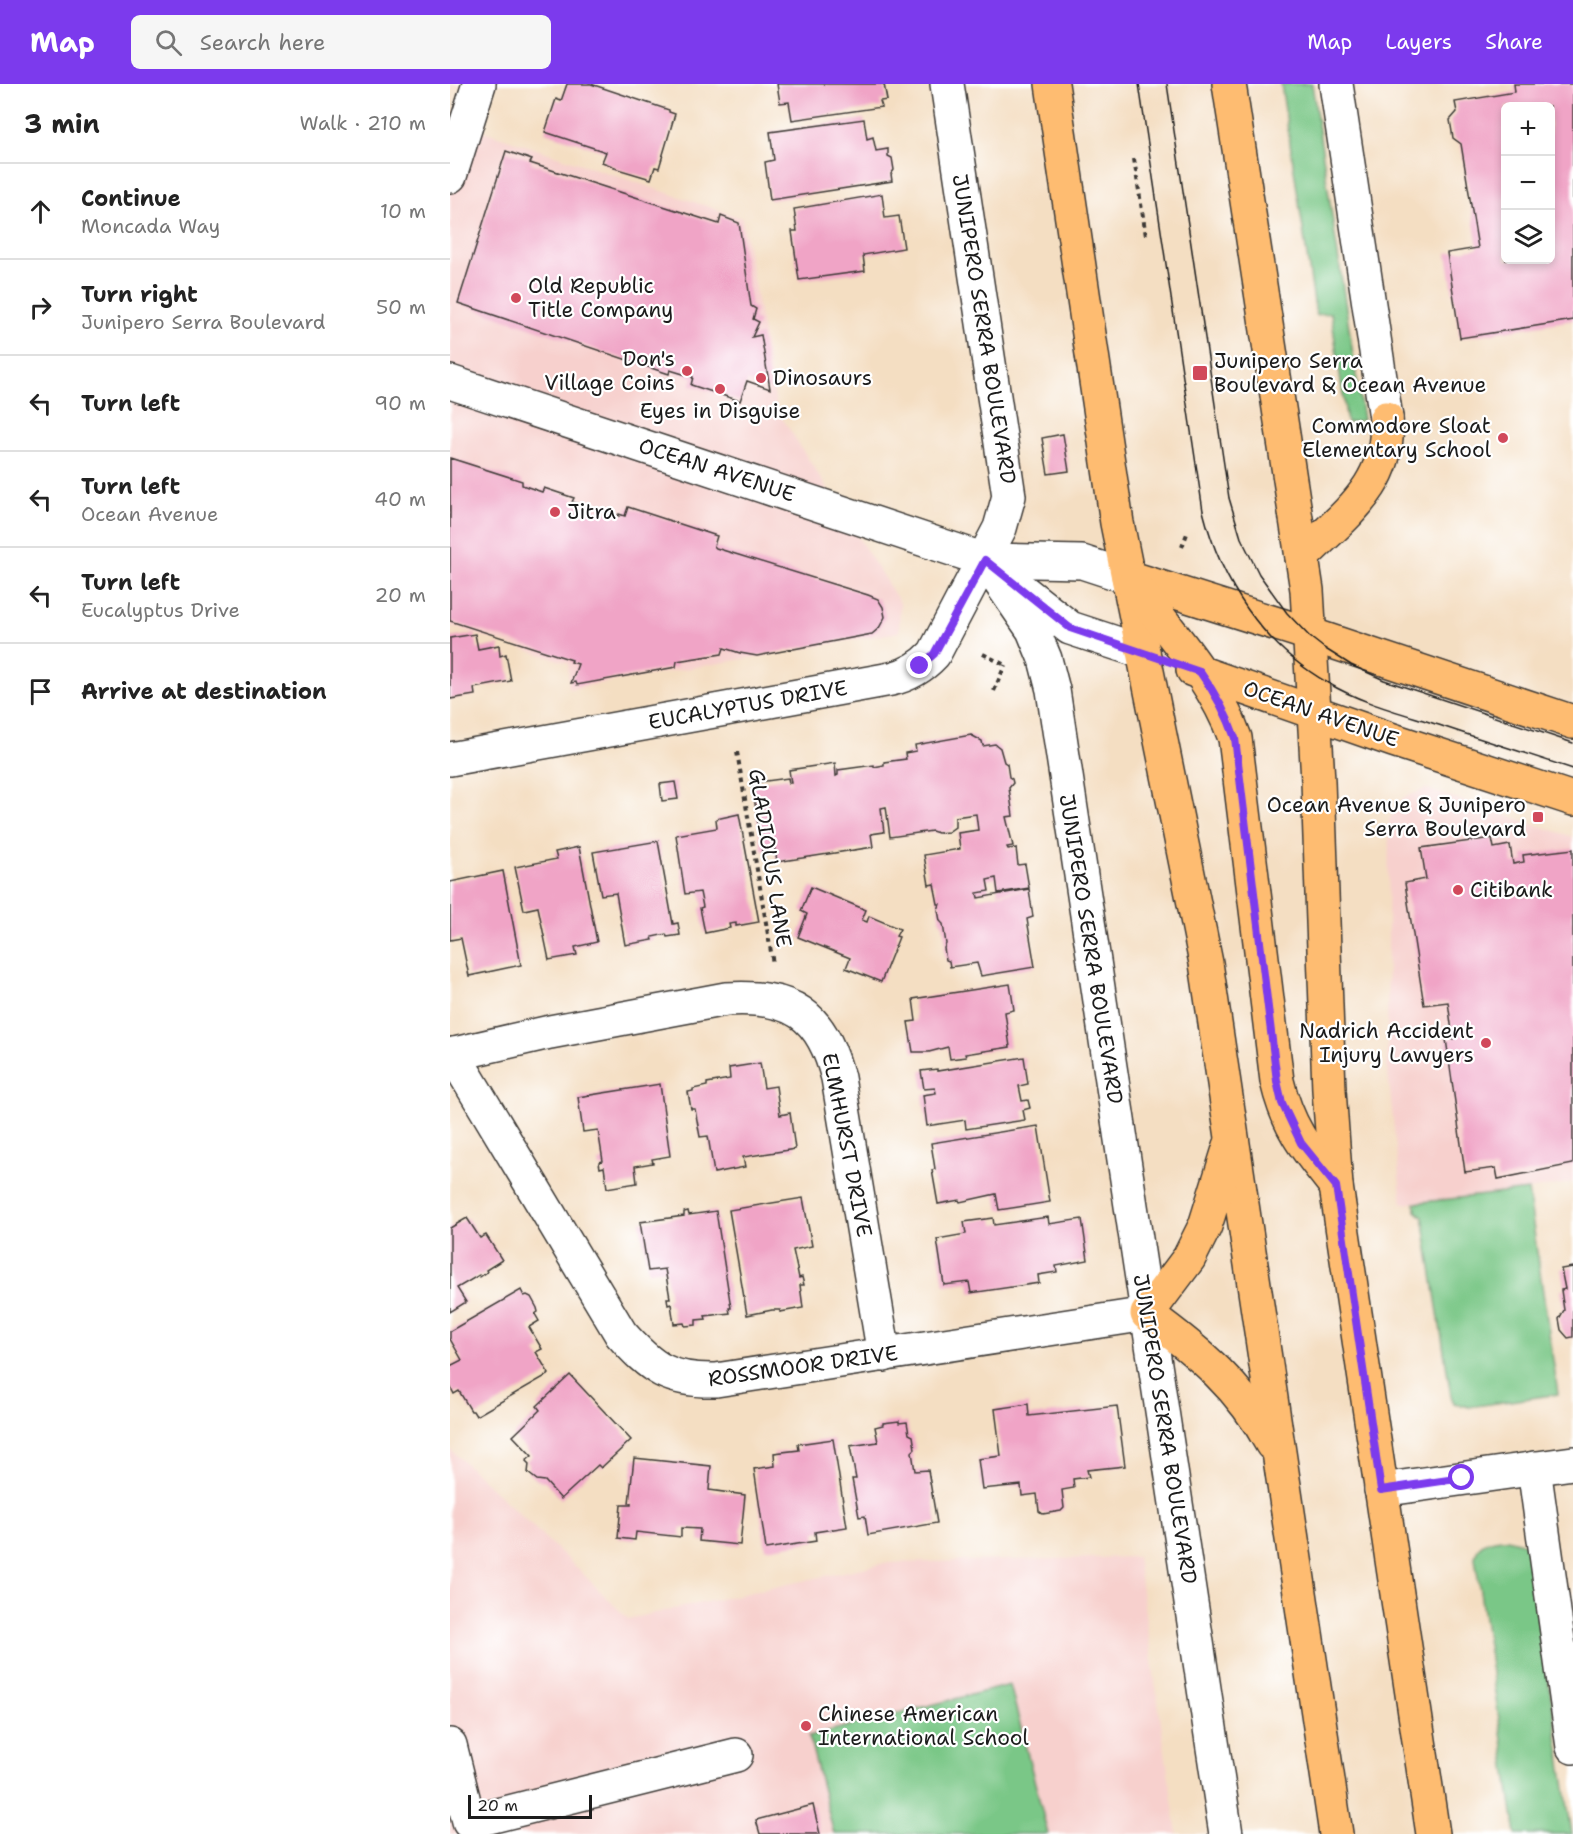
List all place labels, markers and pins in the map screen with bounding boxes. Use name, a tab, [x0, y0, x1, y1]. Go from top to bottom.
place label: Old Republic Title Company	[528, 272, 673, 324]
marker: Old Republic Title Company	[509, 291, 523, 305]
place label: Don's Village Coins	[544, 345, 675, 397]
place label: Junipero Serra Boulevard & Ocean Avenue	[1214, 347, 1486, 399]
marker: Don's Village Coins	[680, 364, 694, 378]
place label: Dinosaurs	[773, 364, 872, 392]
marker: Junipero Serra Boulevard & Ocean Avenue	[1191, 364, 1209, 382]
marker: Dinosaurs	[754, 371, 768, 385]
marker: Eyes in Disguise	[713, 382, 727, 396]
place label: Eyes in Disguise	[640, 397, 800, 425]
place label: Commodore Sloat Elementary School	[1302, 412, 1492, 464]
marker: Commodore Sloat Elementary School	[1496, 431, 1510, 445]
place label: Jitra	[567, 498, 616, 526]
marker: Jitra	[548, 505, 562, 519]
place label: Ocean Avenue & Junipero Serra Boulevard	[1267, 791, 1526, 843]
marker: Ocean Avenue & Junipero Serra Boulevard	[1531, 810, 1545, 824]
place label: Citibank	[1470, 876, 1553, 904]
marker: Citibank	[1451, 883, 1465, 897]
place label: Nadrich Accident Injury Lawyers	[1299, 1017, 1474, 1069]
marker: Nadrich Accident Injury Lawyers	[1479, 1036, 1493, 1050]
place label: Chinese American International School	[818, 1700, 1030, 1752]
marker: Chinese American International School	[799, 1719, 813, 1733]

